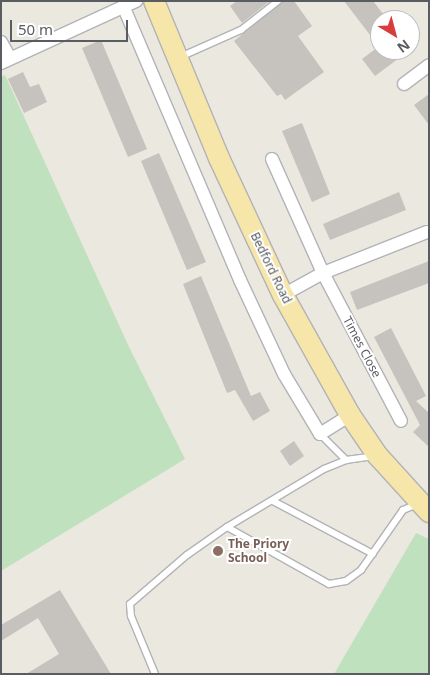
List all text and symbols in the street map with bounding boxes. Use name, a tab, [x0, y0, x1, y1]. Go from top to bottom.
scale bar	[12, 10, 130, 42]
north arrow	[370, 10, 420, 60]
text: 50 m	[18, 19, 53, 39]
text: N	[393, 36, 414, 58]
street label: Bedford Road	[248, 230, 294, 306]
street label: Times Close	[340, 314, 384, 380]
place label: The Priory School	[228, 537, 289, 565]
marker: The Priory School	[212, 545, 224, 557]

